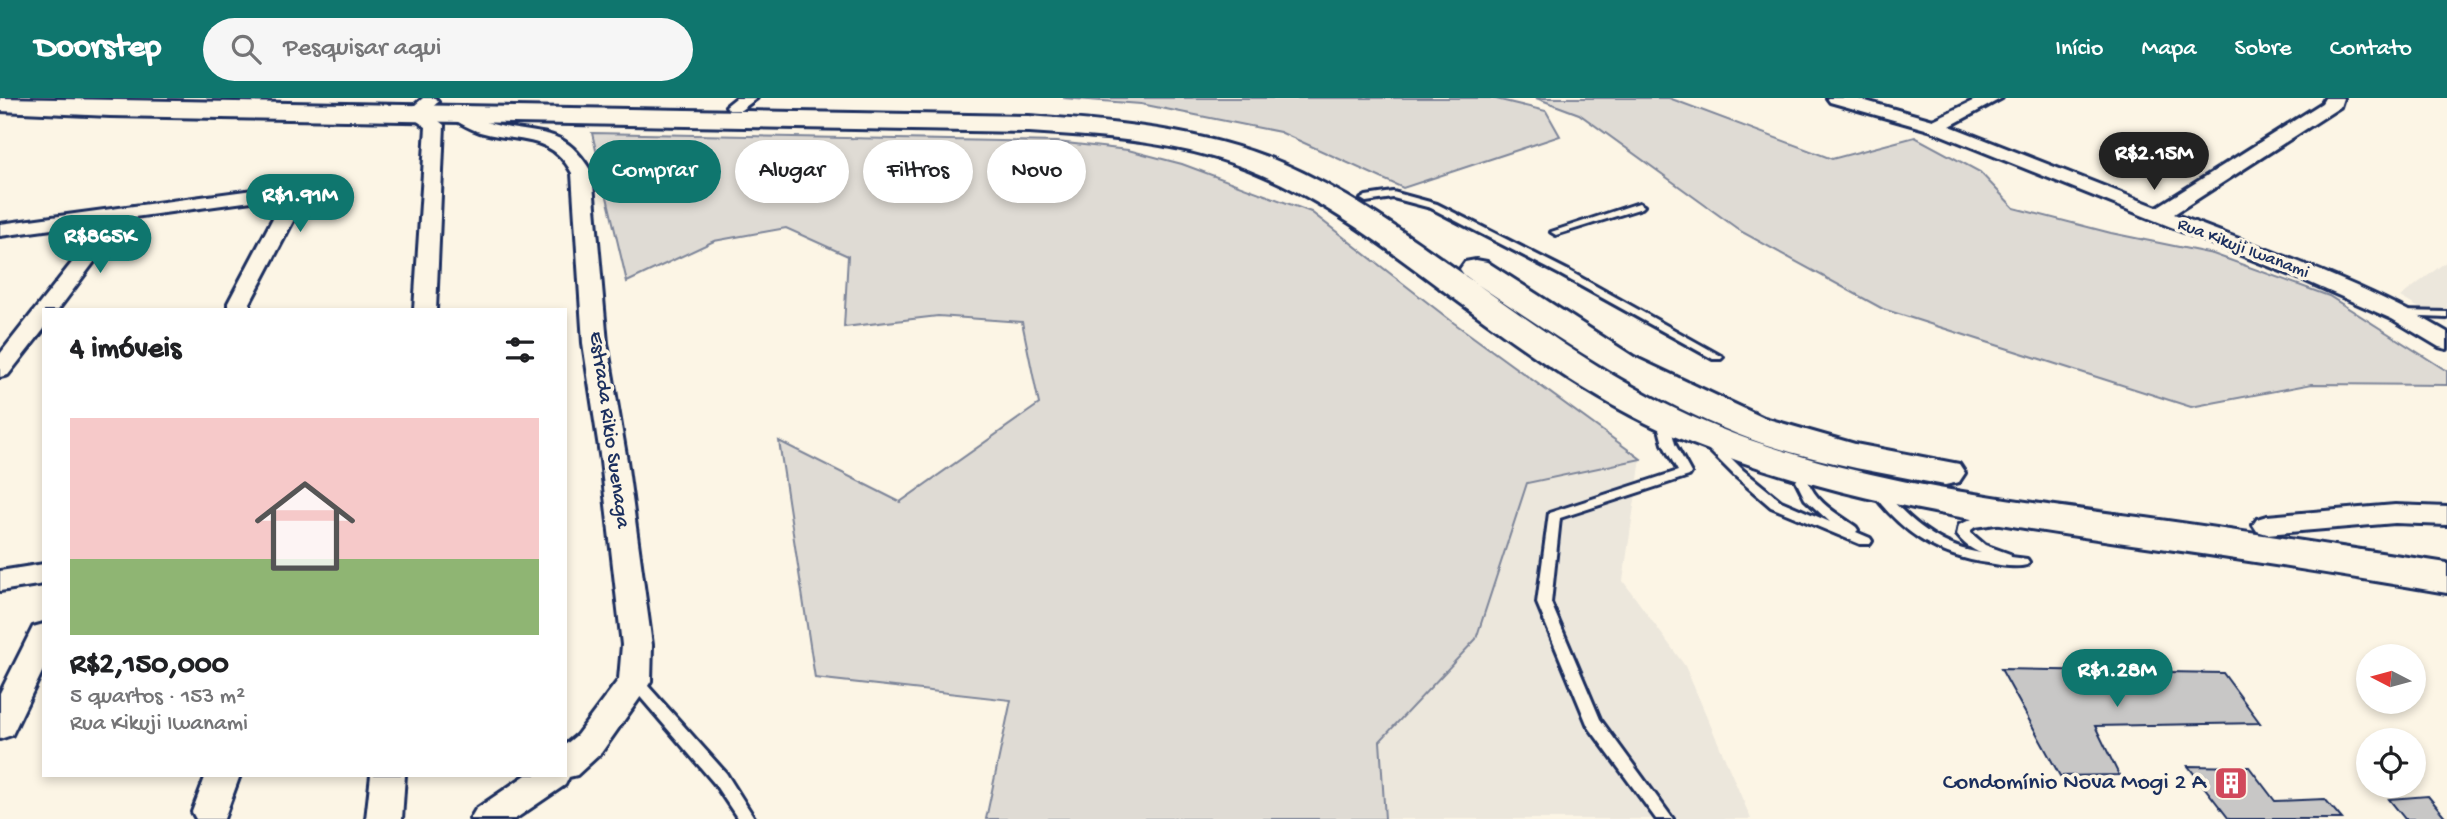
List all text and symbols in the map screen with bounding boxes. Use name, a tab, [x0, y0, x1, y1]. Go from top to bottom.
search box	[203, 18, 693, 81]
text: Doorstep	[35, 30, 161, 68]
icon: search	[227, 30, 265, 68]
text: Pesquisar aqui	[283, 34, 441, 65]
text: Início	[2055, 35, 2103, 64]
text: Mapa	[2141, 35, 2197, 64]
text: Sobre	[2235, 35, 2292, 64]
text: Contato	[2330, 35, 2412, 64]
pin: R$2.15M	[2089, 132, 2219, 192]
chip: Comprar	[588, 140, 721, 203]
chip: Alugar	[735, 140, 849, 203]
chip: Filtros	[863, 140, 973, 203]
chip: Novo	[987, 140, 1086, 203]
text: R$2.15M	[2115, 141, 2193, 168]
pin: R$1.91M	[235, 174, 365, 234]
text: R$1.91M	[262, 183, 338, 210]
street label: Rua Kikuji Iwanami	[2174, 214, 2312, 284]
pin: R$865K	[43, 216, 157, 275]
text: R$865K	[64, 224, 136, 251]
street label: Estrada Rikio Suenaga	[582, 330, 634, 531]
icon: filters	[501, 331, 539, 369]
text: 4 imóveis	[70, 333, 181, 368]
icon: home	[242, 463, 368, 589]
north arrow	[2356, 644, 2426, 714]
map controls	[2356, 644, 2426, 798]
text: R$2,150,000	[70, 649, 229, 684]
pin: R$1.28M	[2052, 650, 2182, 709]
text: R$1.28M	[2078, 658, 2156, 685]
text: 5 quartos · 153 m²	[70, 684, 245, 711]
text: Rua Kikuji Iwanami	[70, 711, 248, 738]
button: locate	[2356, 728, 2426, 798]
building icon: Condomínio Nova Mogi 2 A	[2212, 764, 2250, 802]
place label: Condomínio Nova Mogi 2 A	[1943, 769, 2208, 798]

